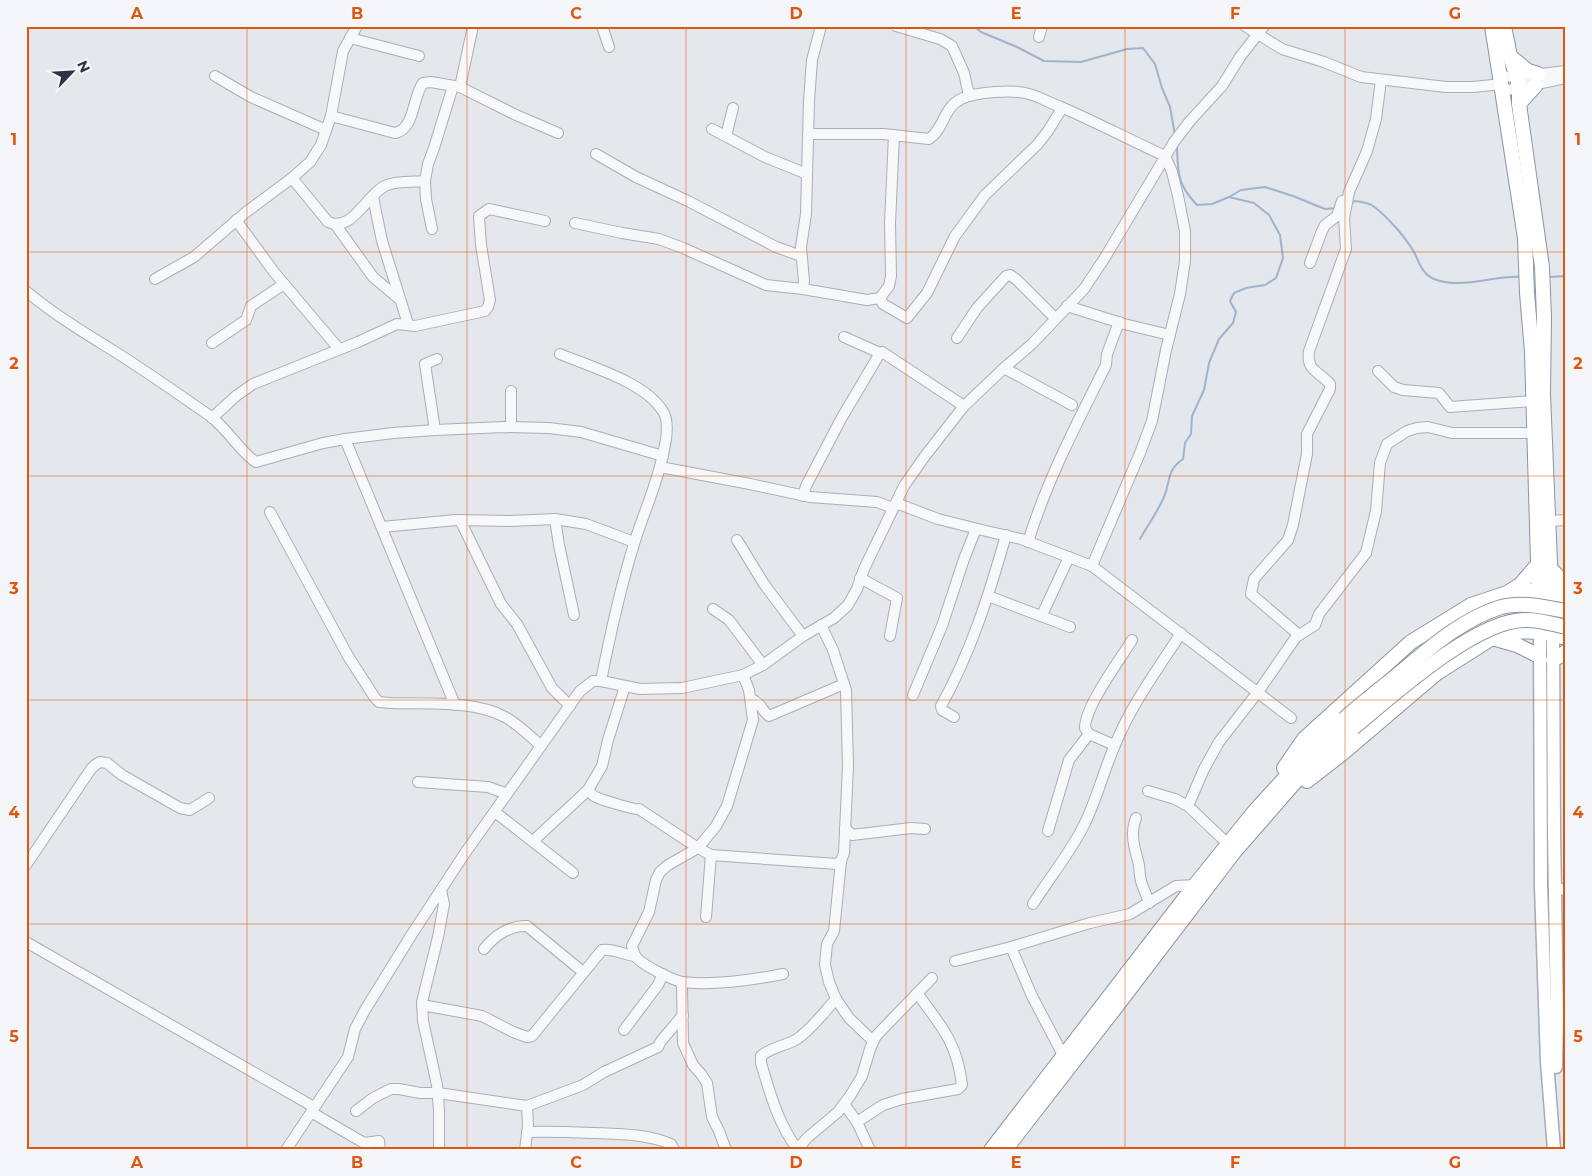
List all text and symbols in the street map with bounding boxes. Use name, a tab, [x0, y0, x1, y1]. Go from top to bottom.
text: A	[130, 4, 144, 23]
text: B	[351, 4, 363, 23]
text: C	[570, 4, 582, 23]
text: D	[789, 4, 803, 23]
text: E	[1011, 4, 1021, 23]
text: F	[1230, 4, 1240, 23]
text: G	[1449, 4, 1461, 23]
north arrow	[48, 48, 98, 98]
text: N	[73, 58, 94, 75]
text: 1	[11, 130, 17, 149]
text: 1	[1575, 130, 1581, 149]
text: 2	[9, 354, 19, 373]
text: 2	[1573, 354, 1583, 373]
text: 3	[8, 579, 19, 598]
text: 3	[1572, 579, 1583, 598]
text: 4	[8, 803, 20, 822]
text: 4	[1572, 803, 1584, 822]
text: 5	[9, 1027, 19, 1046]
text: 5	[1573, 1027, 1583, 1046]
text: A	[130, 1153, 144, 1172]
text: B	[351, 1153, 363, 1172]
text: C	[570, 1153, 582, 1172]
text: D	[789, 1153, 803, 1172]
text: E	[1011, 1153, 1021, 1172]
text: F	[1230, 1153, 1240, 1172]
text: G	[1449, 1153, 1461, 1172]

